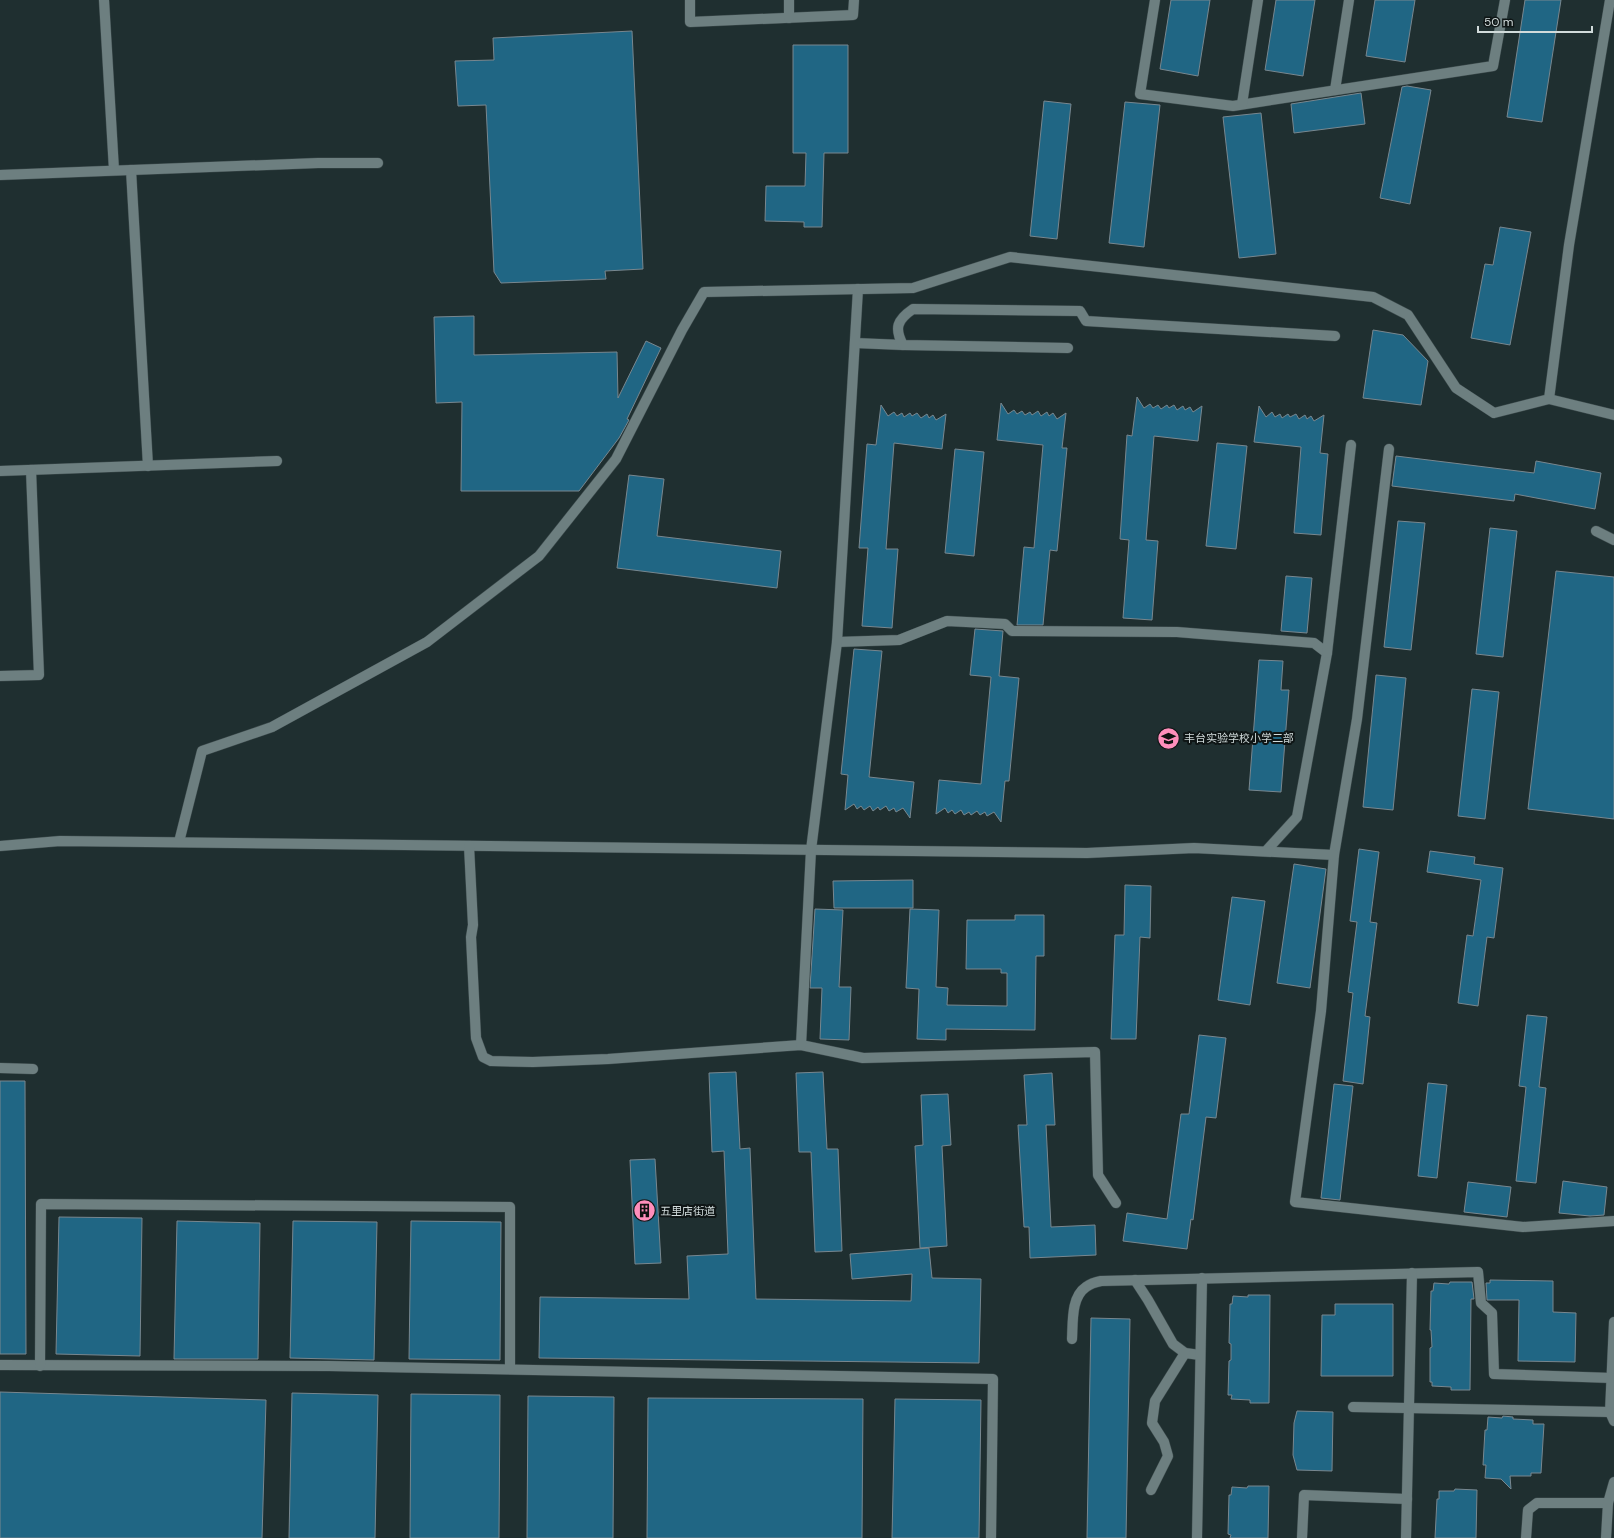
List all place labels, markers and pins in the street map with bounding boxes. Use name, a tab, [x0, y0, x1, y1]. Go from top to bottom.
school or university icon: 丰台实验学校小学二部	[1155, 725, 1181, 751]
place label: 丰台实验学校小学二部	[1184, 731, 1294, 745]
building icon: 五里店街道	[632, 1198, 658, 1224]
place label: 五里店街道	[660, 1204, 715, 1218]

